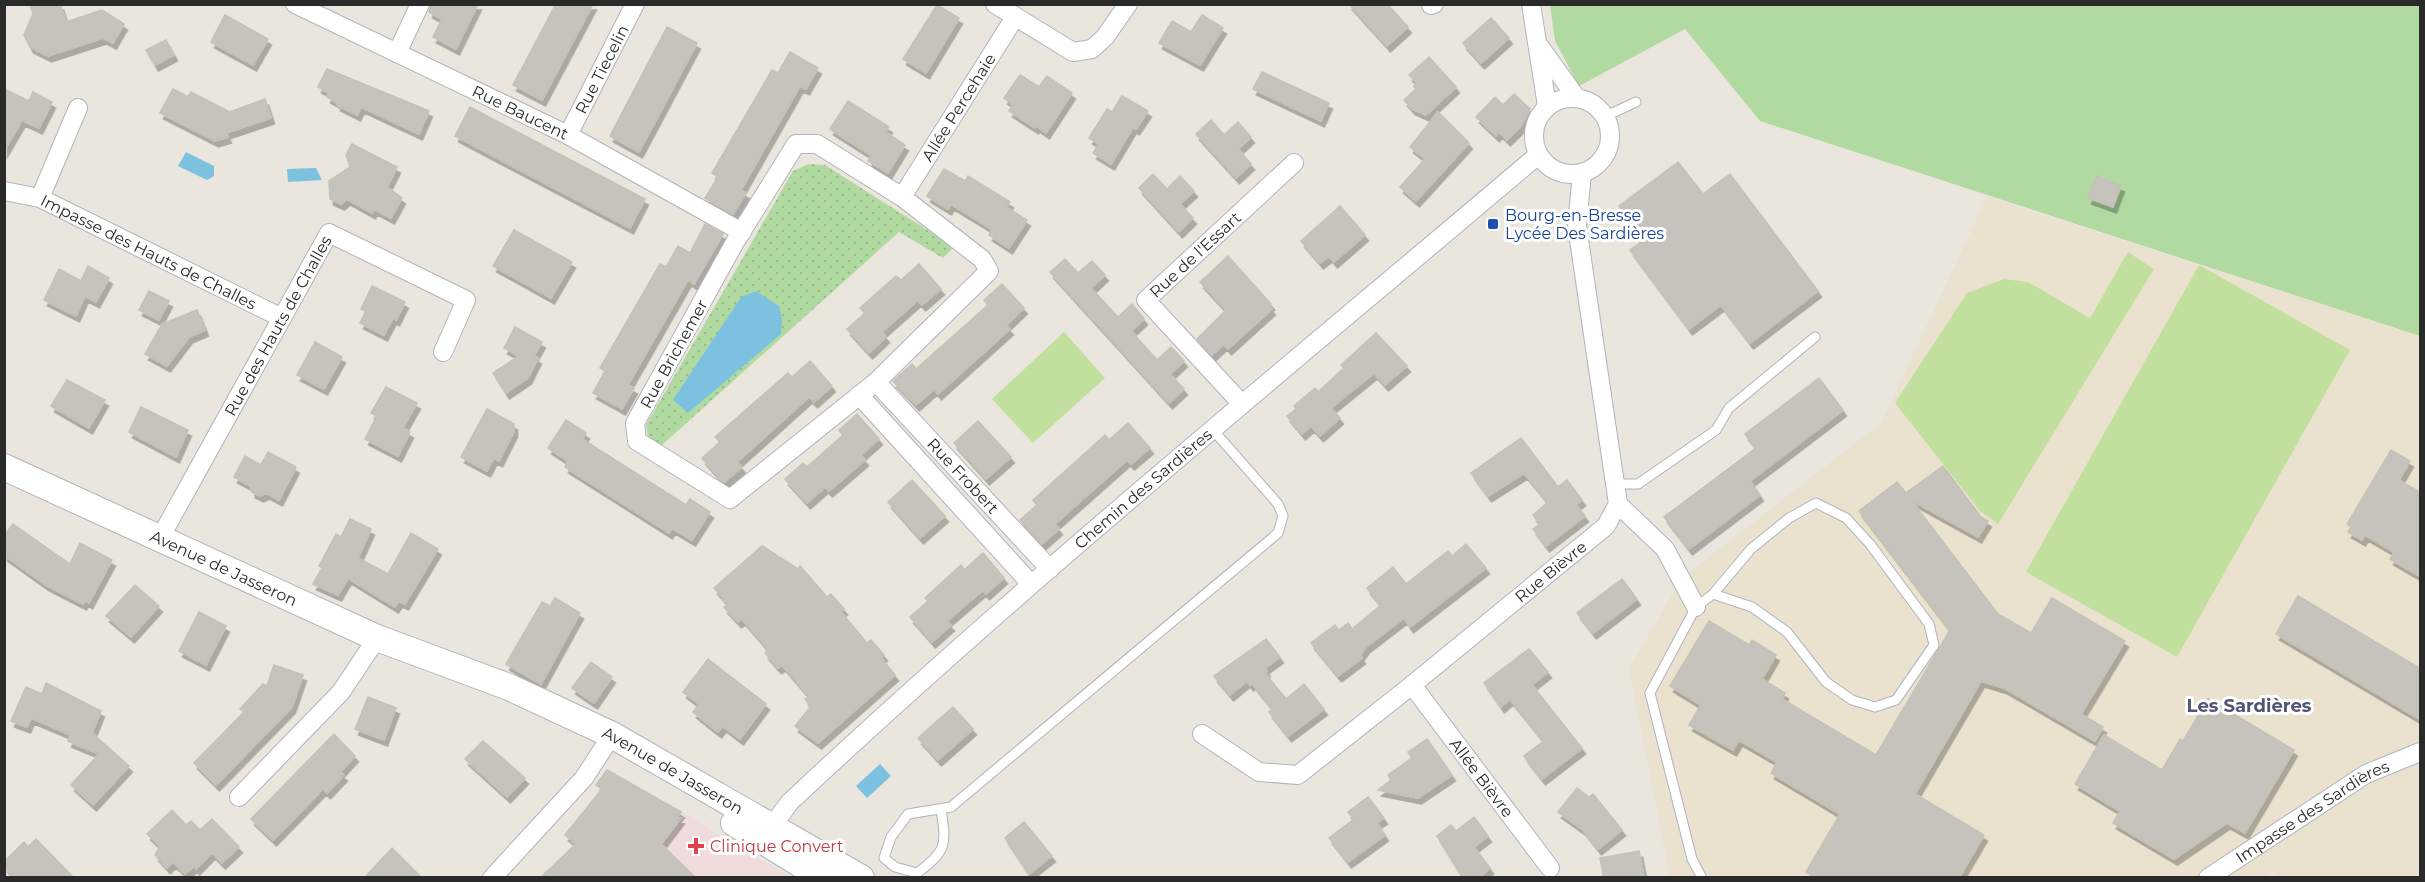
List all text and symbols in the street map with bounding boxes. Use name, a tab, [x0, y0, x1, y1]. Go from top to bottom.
street label: Rue Tiecelin	[571, 21, 632, 117]
street label: Allée Percehaie	[917, 50, 999, 165]
street label: Rue Baucent	[469, 81, 572, 144]
street label: Impasse des Hauts de Challes	[38, 190, 260, 313]
place label: Bourg-en-Bresse Lycée Des Sardières	[1505, 206, 1664, 243]
street label: Rue de l'Essart	[1146, 207, 1245, 301]
marker: Bourg-en-Bresse Lycée Des Sardières	[1486, 217, 1500, 231]
street label: Rue des Hauts de Challes	[220, 232, 335, 419]
street label: Rue Brichemer	[636, 296, 712, 412]
street label: Chemin des Sardières	[1070, 425, 1216, 553]
street label: Rue Frobert	[923, 434, 1003, 518]
street label: Avenue de Jasseron	[148, 526, 300, 610]
street label: Rue Bièvre	[1511, 537, 1590, 606]
district label: Les Sardières	[2187, 695, 2312, 717]
street label: Avenue de Jasseron	[599, 722, 747, 818]
street label: Allée Bièvre	[1446, 734, 1518, 821]
street label: Impasse des Sardières	[2232, 756, 2392, 867]
marker: Clinique Convert	[687, 837, 705, 855]
place label: Clinique Convert	[710, 837, 844, 856]

